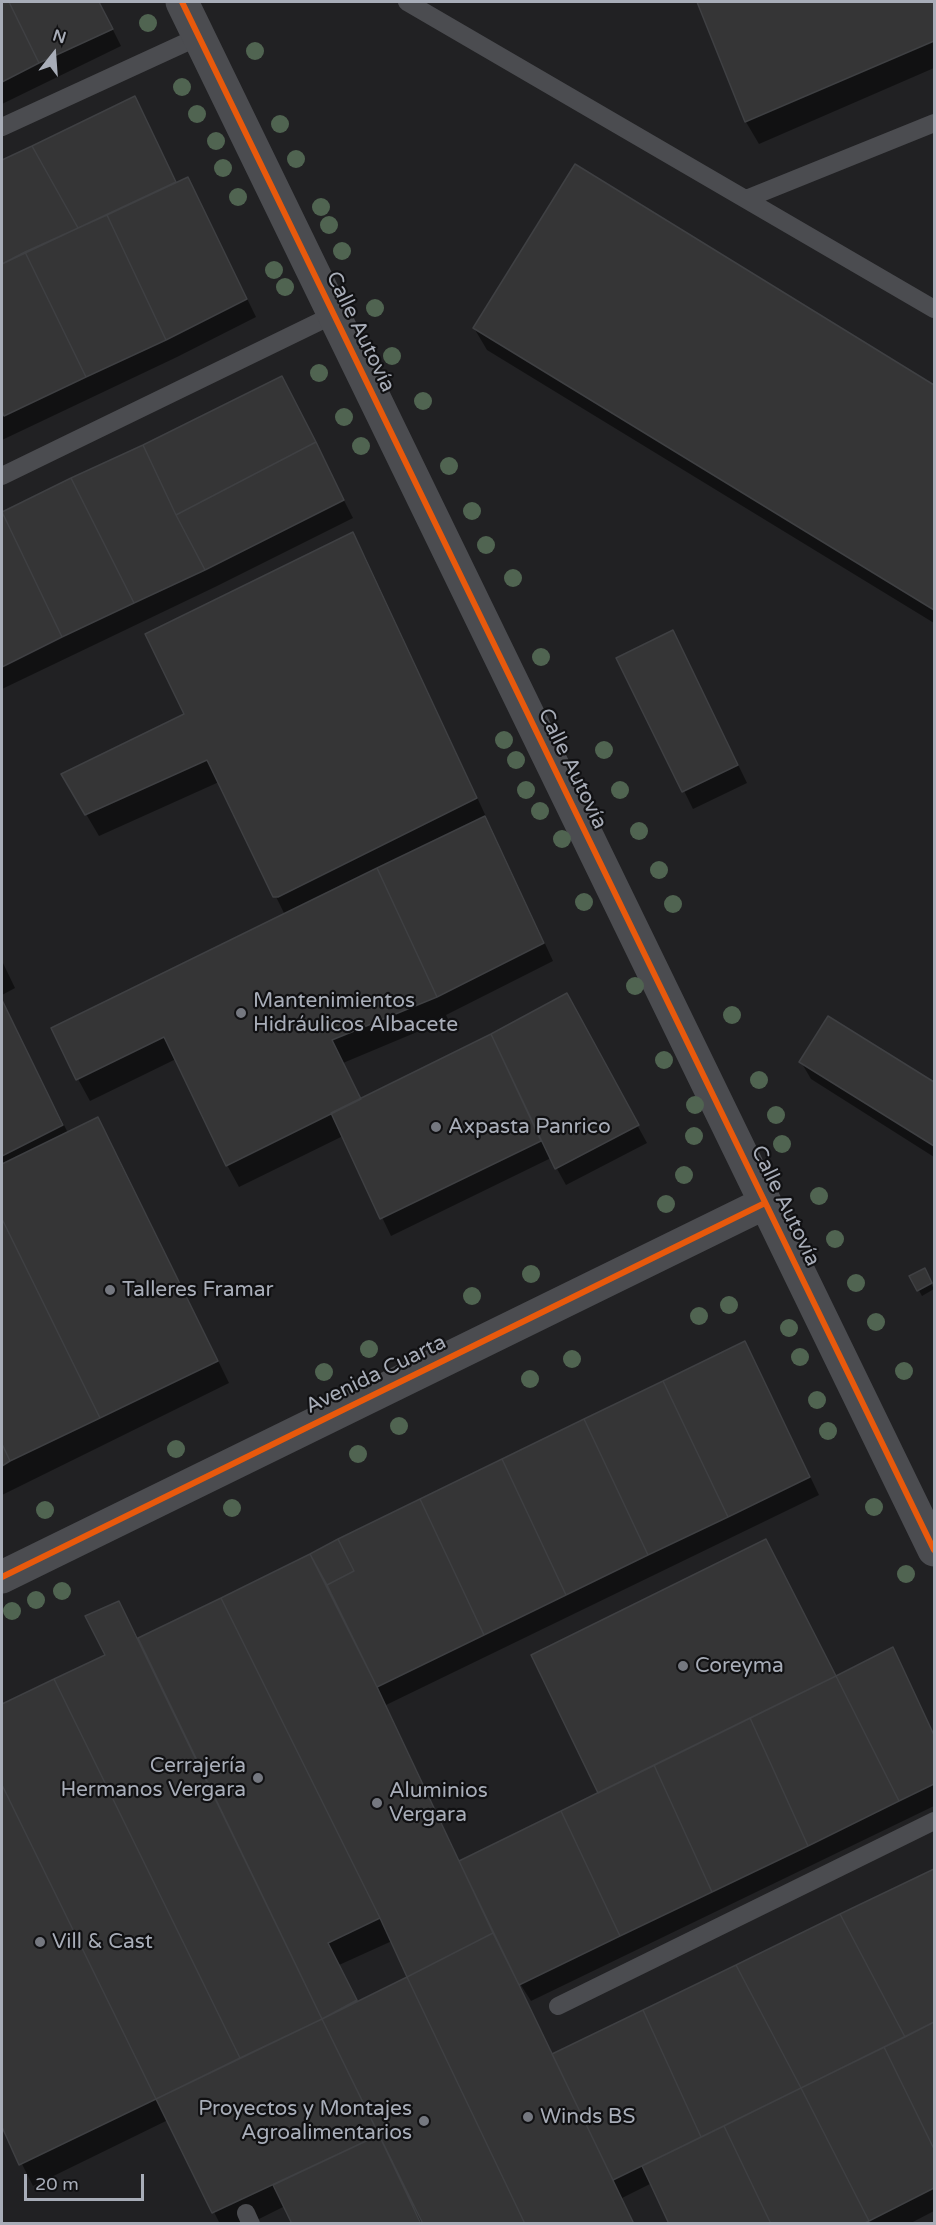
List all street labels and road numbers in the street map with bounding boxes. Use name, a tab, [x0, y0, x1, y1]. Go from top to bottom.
street label: Calle Autovía	[320, 268, 400, 396]
street label: Calle Autovía	[532, 705, 612, 833]
street label: Calle Autovía	[745, 1142, 825, 1270]
street label: Avenida Cuarta	[302, 1330, 450, 1420]

